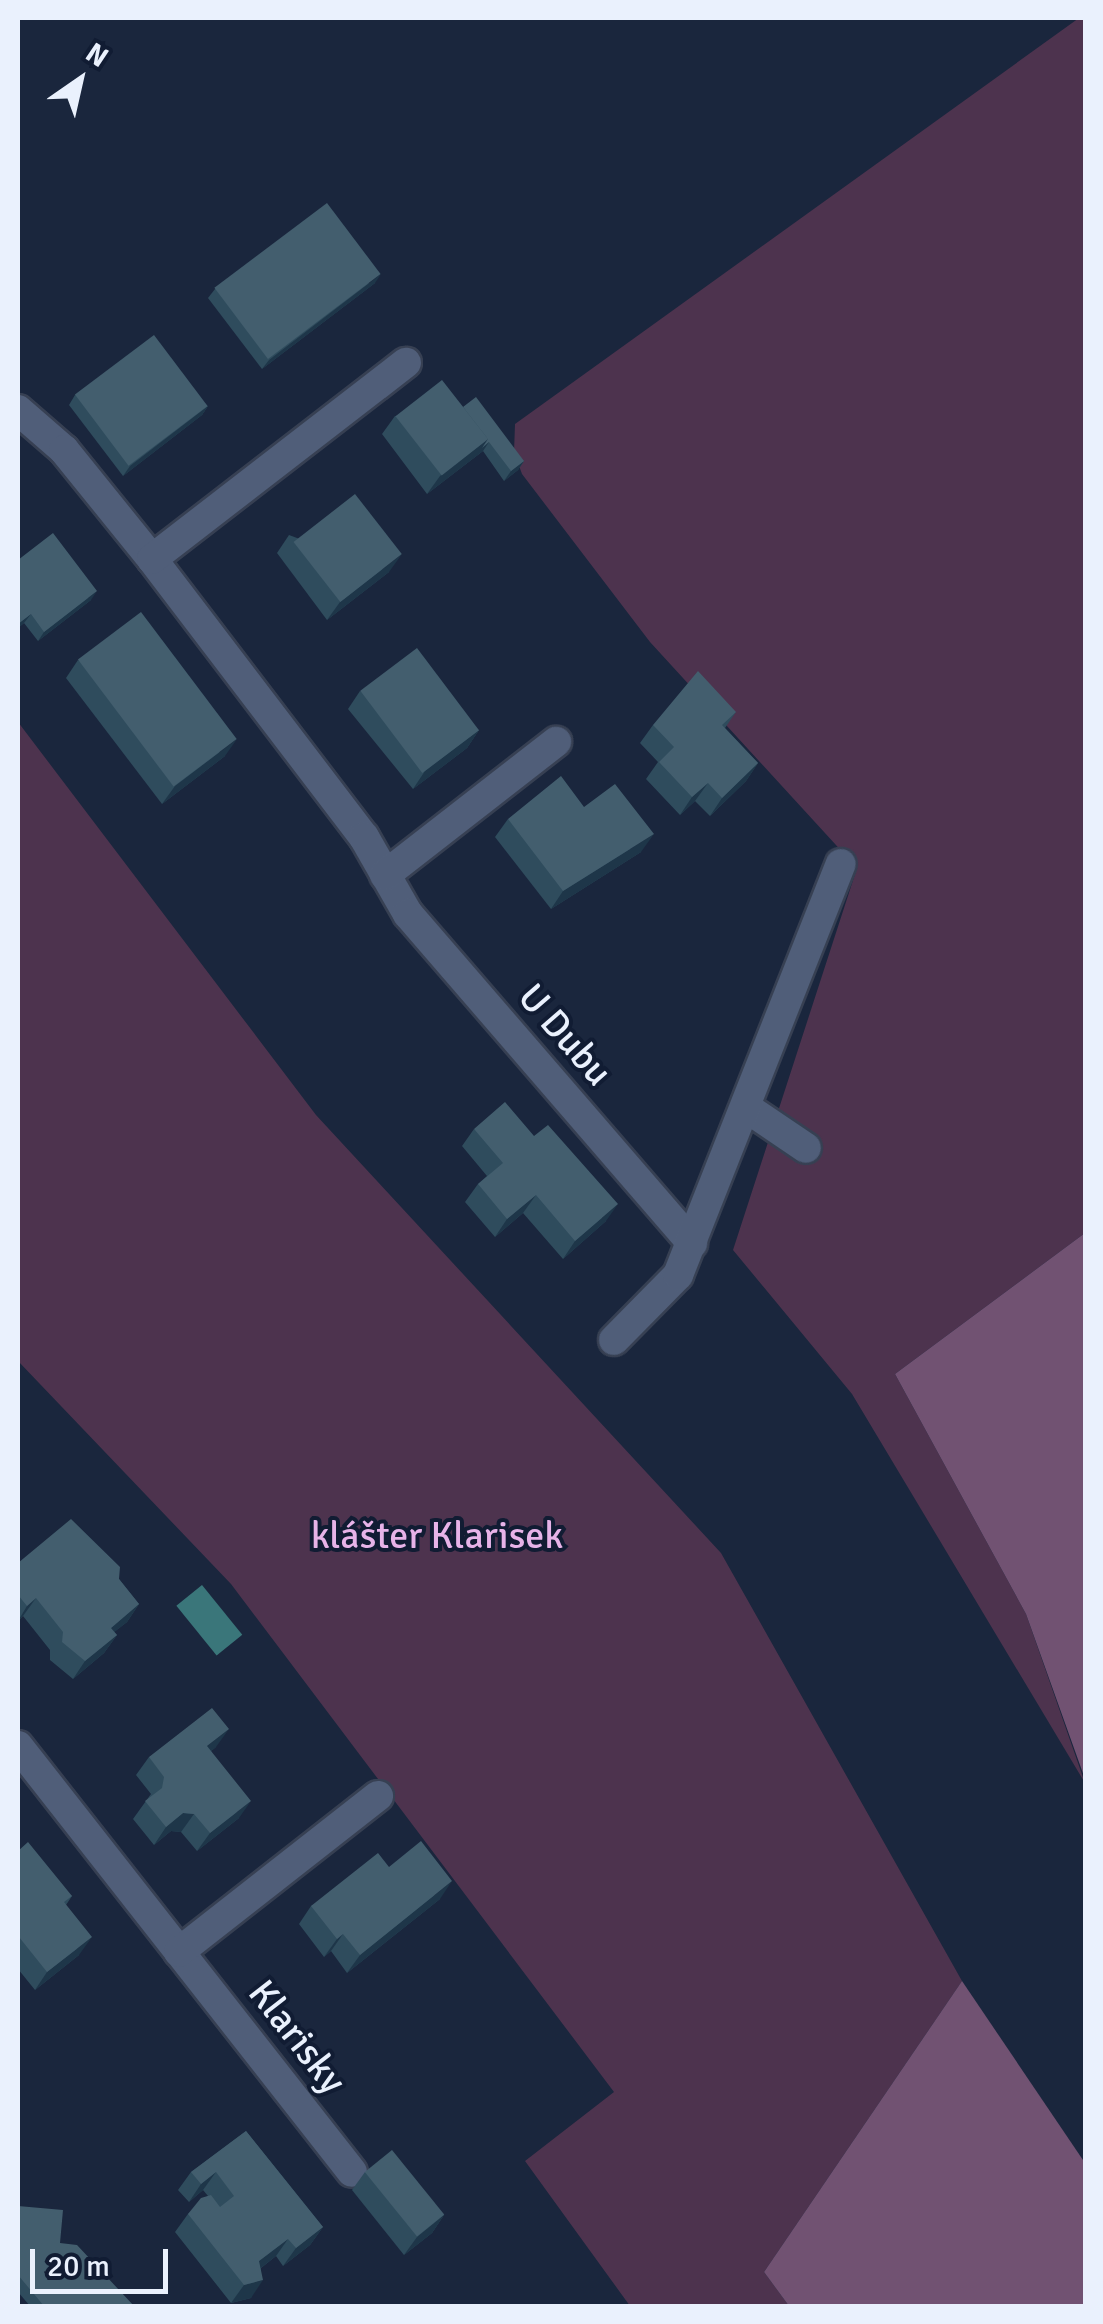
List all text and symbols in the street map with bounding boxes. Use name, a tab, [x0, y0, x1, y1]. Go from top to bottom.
north arrow	[30, 30, 130, 130]
text: N	[79, 36, 114, 75]
street label: U Dubu	[508, 975, 622, 1095]
park label: klášter Klarisek	[311, 1513, 563, 1559]
street label: Klarisky	[239, 1971, 355, 2103]
scale bar	[35, 2229, 172, 2291]
text: 20 m	[47, 2248, 110, 2285]

